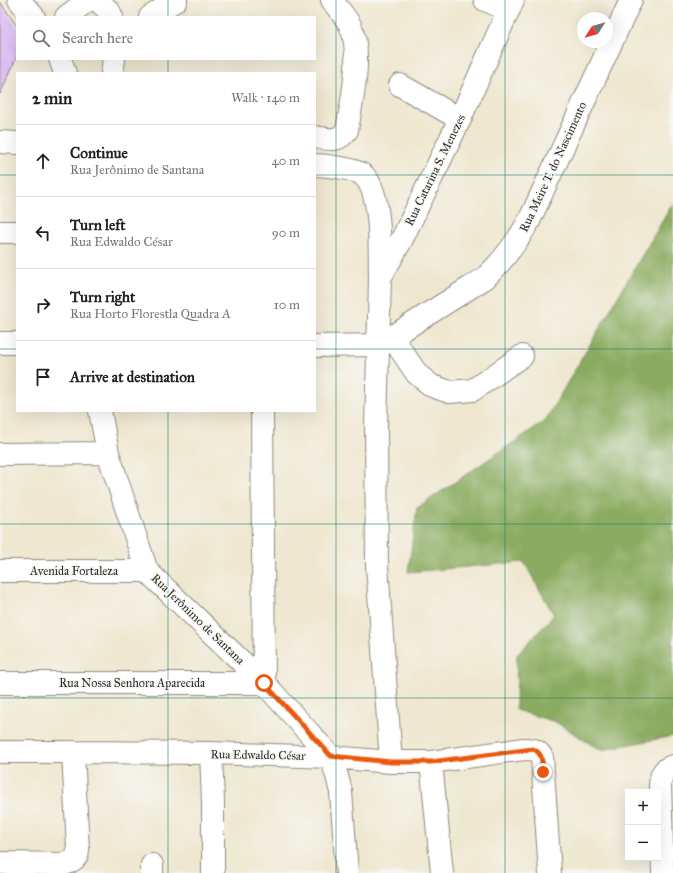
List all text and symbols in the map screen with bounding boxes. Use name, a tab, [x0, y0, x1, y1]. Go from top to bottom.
north arrow	[577, 12, 613, 48]
search box	[16, 16, 316, 60]
icon: search	[30, 27, 52, 49]
text: Search here	[62, 29, 133, 47]
text: 2 min	[32, 88, 72, 109]
text: Walk · 140 m	[231, 90, 300, 106]
street label: Rua Meire T. do Nascimento	[517, 100, 589, 234]
street label: Rua Catarina S. Menezes	[402, 112, 468, 228]
text: Continue	[70, 144, 128, 162]
icon: ahead	[32, 150, 54, 172]
text: 40 m	[271, 153, 300, 169]
text: Rua Jerônimo de Santana	[70, 162, 204, 178]
text: Turn left	[70, 216, 126, 234]
icon: left	[32, 222, 54, 244]
text: 90 m	[272, 225, 300, 241]
text: Rua Edwaldo César	[70, 234, 173, 250]
text: Turn right	[70, 288, 135, 306]
icon: right	[32, 294, 54, 316]
text: 10 m	[274, 297, 300, 313]
text: Rua Horto Florestla Quadra A	[70, 306, 231, 322]
icon: arrive	[32, 366, 54, 388]
text: Arrive at destination	[70, 368, 195, 386]
street label: Avenida Fortaleza	[29, 564, 119, 578]
street label: Rua Jerônimo de Santana	[148, 571, 248, 668]
route start	[255, 674, 273, 692]
street label: Rua Nossa Senhora Aparecida	[59, 676, 206, 690]
street label: Rua Edwaldo César	[210, 747, 306, 763]
route end	[534, 763, 552, 781]
map controls	[625, 789, 661, 861]
button: +	[625, 789, 661, 825]
button: −	[625, 825, 661, 861]

